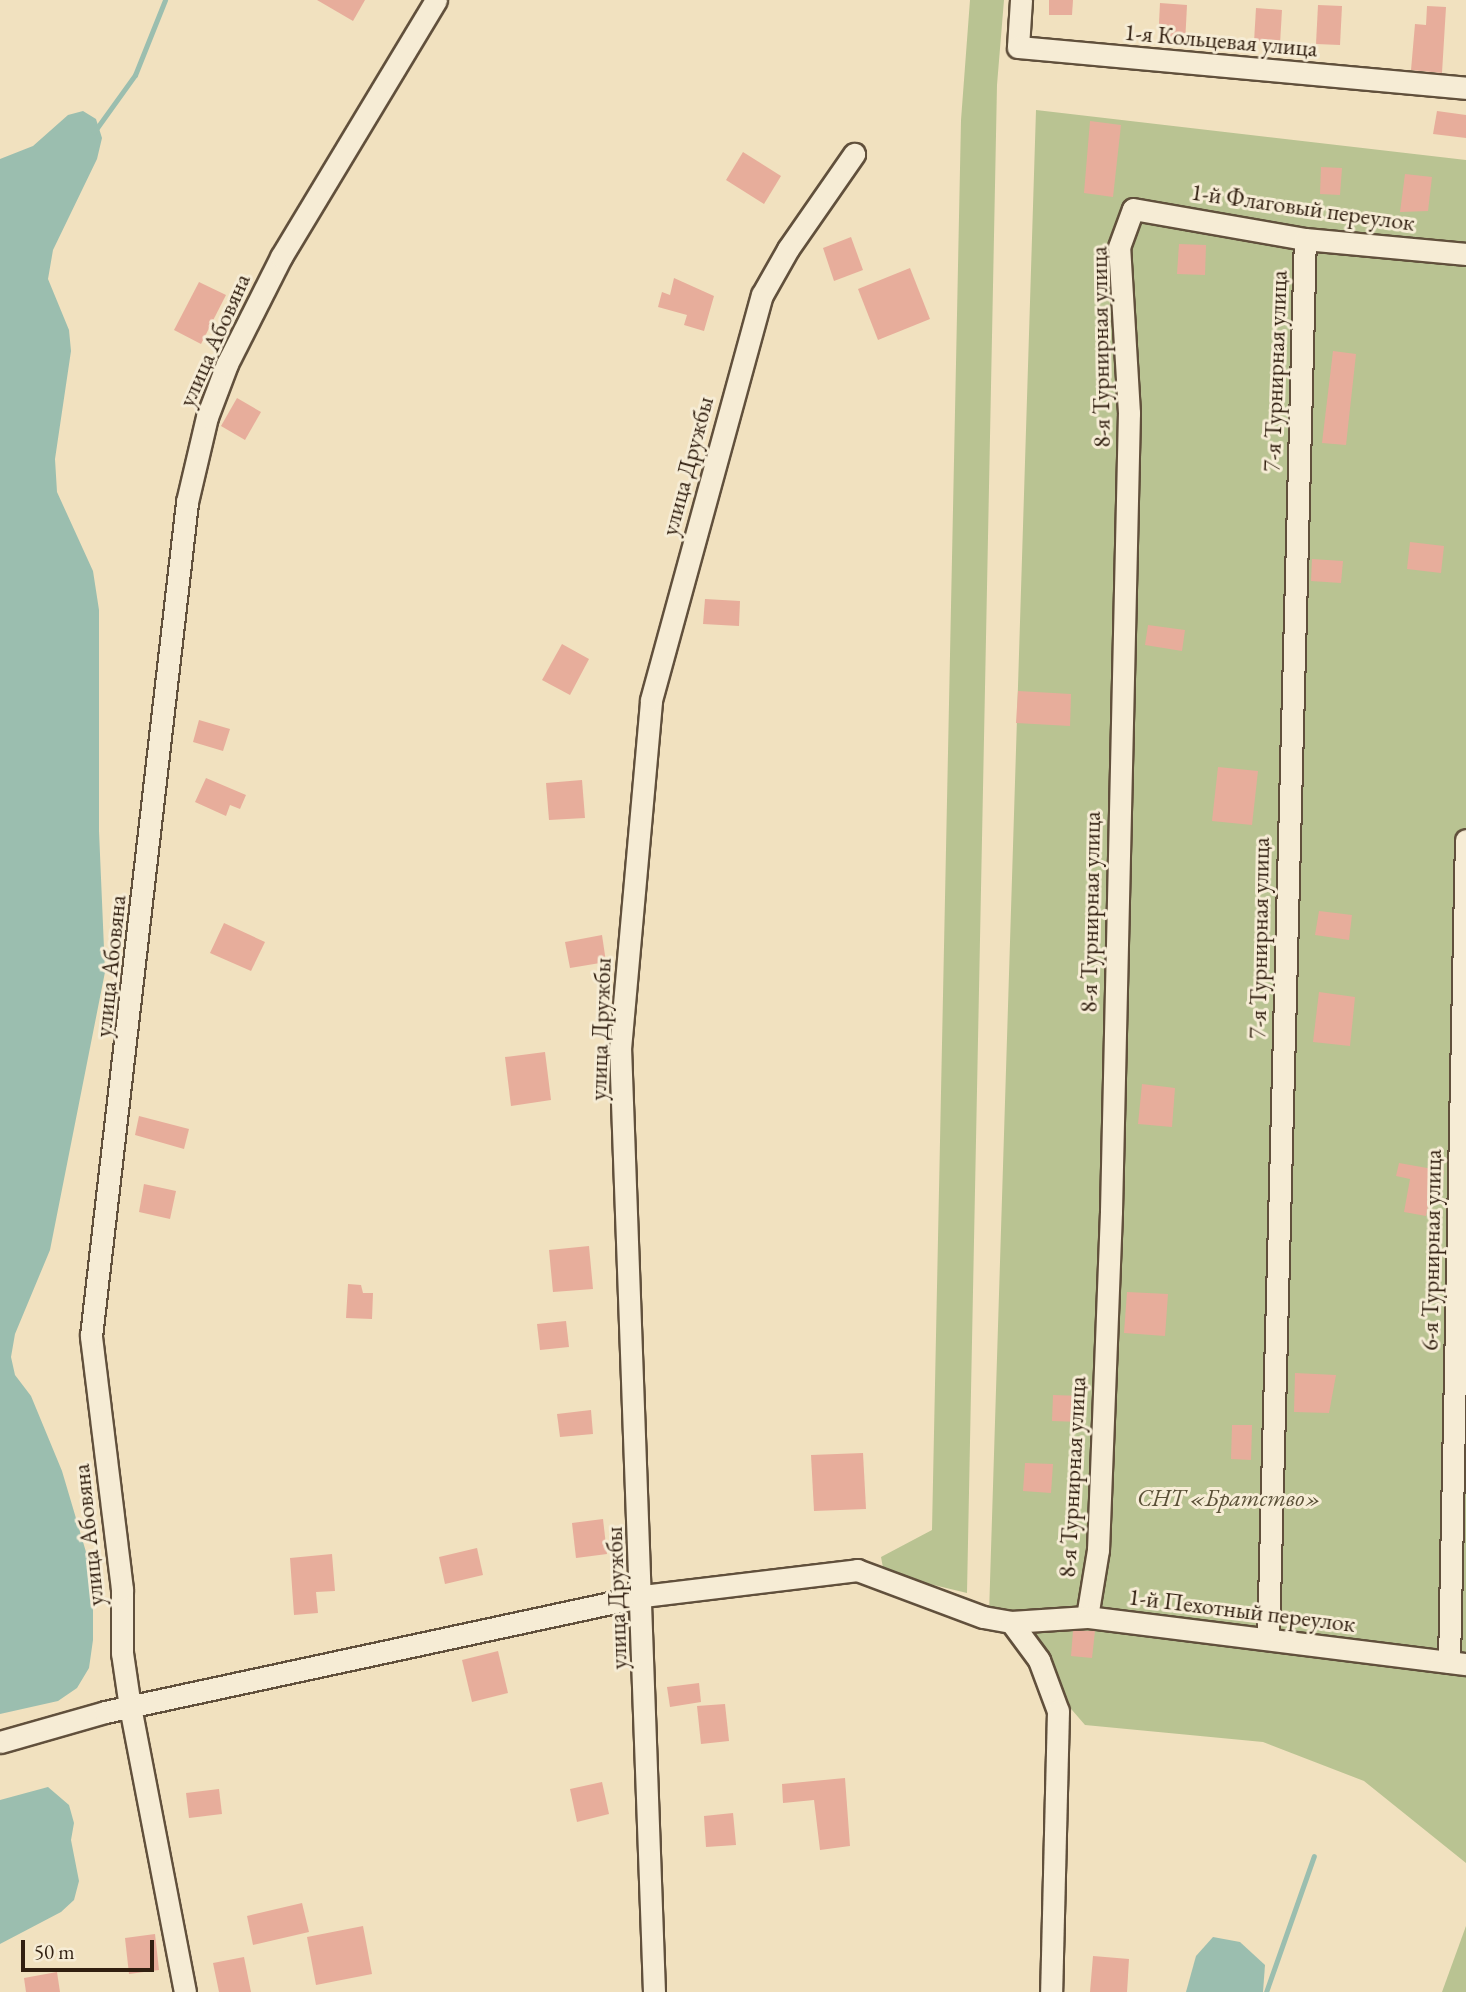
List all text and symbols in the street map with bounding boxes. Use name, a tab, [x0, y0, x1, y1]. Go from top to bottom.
street label: 1-я Кольцевая улица	[1123, 17, 1319, 63]
street label: 1-й Флаговый переулок	[1189, 177, 1417, 237]
street label: 8-я Турнирная улица	[1084, 246, 1116, 448]
street label: улица Абовяна	[172, 269, 256, 411]
street label: 7-я Турнирная улица	[1257, 270, 1293, 472]
street label: улица Дружбы	[655, 393, 719, 539]
street label: 8-я Турнирная улица	[1074, 811, 1106, 1013]
street label: 7-я Турнирная улица	[1243, 837, 1275, 1039]
street label: улица Абовяна	[88, 893, 132, 1039]
street label: улица Дружбы	[583, 957, 617, 1101]
street label: 6-я Турнирная улица	[1415, 1149, 1447, 1351]
street label: 8-я Турнирная улица	[1052, 1376, 1092, 1578]
street label: улица Абовяна	[66, 1462, 110, 1608]
park label: СНТ «Братство»	[1137, 1484, 1321, 1512]
street label: улица Дружбы	[599, 1526, 633, 1670]
street label: 1-й Пехотный переулок	[1127, 1582, 1357, 1638]
scale bar	[24, 1926, 158, 1970]
text: 50 m	[34, 1938, 75, 1965]

